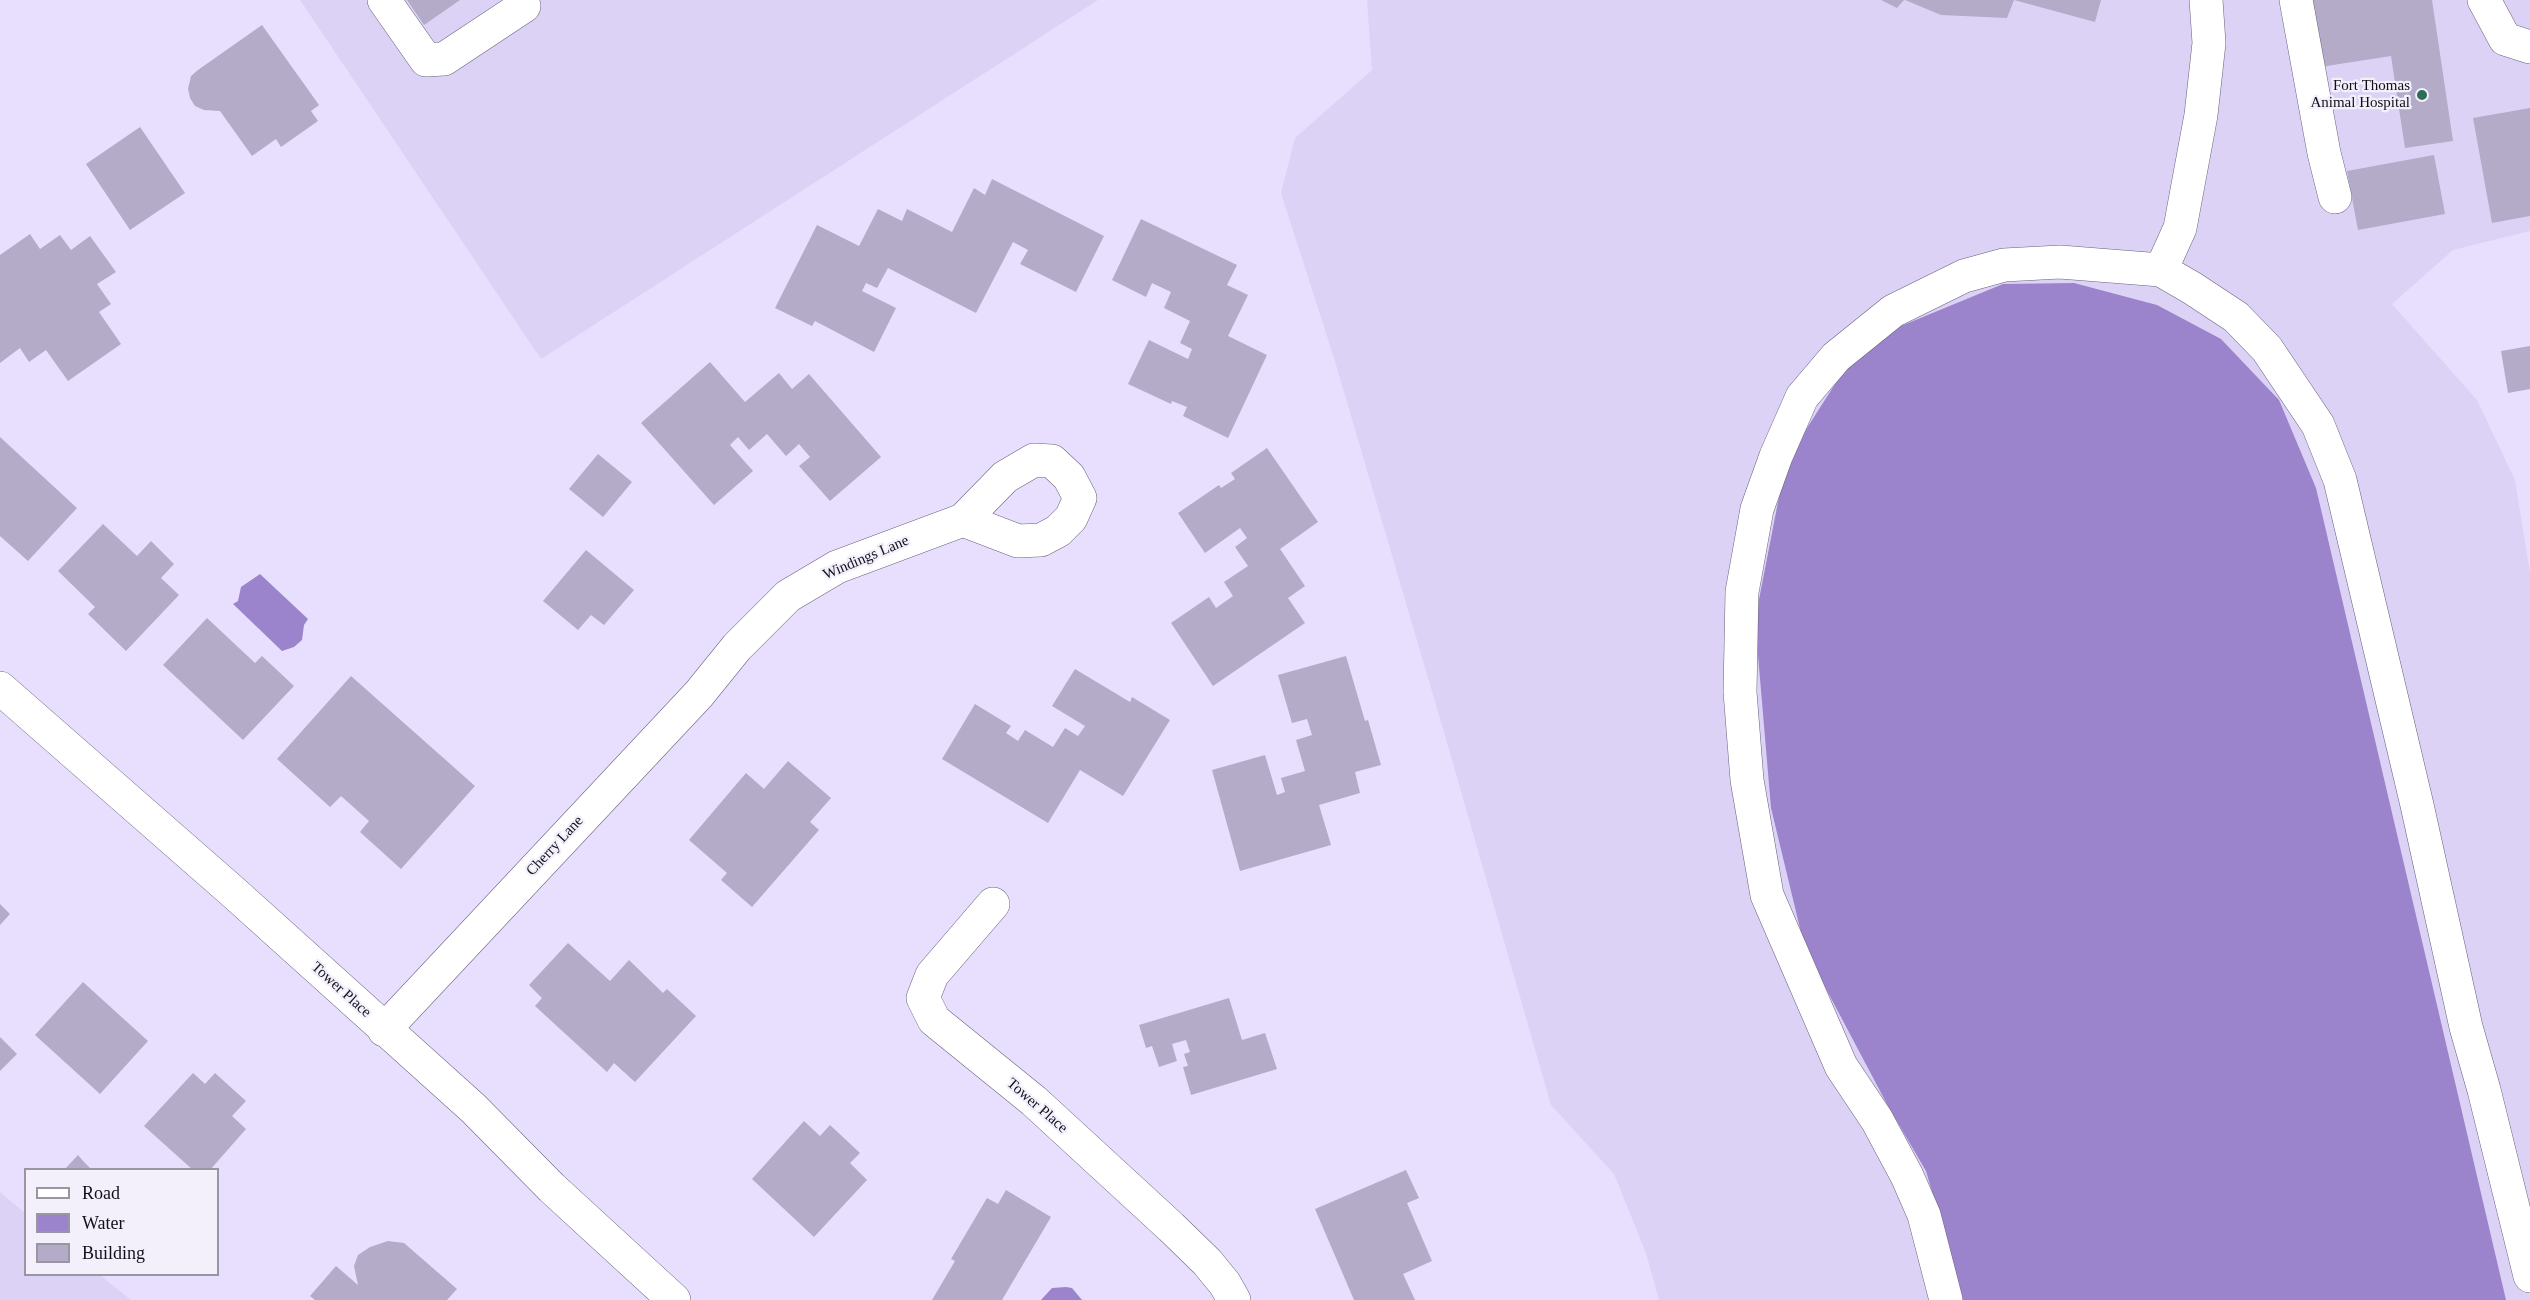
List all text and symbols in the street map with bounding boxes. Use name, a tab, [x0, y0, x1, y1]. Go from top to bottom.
place label: Fort Thomas Animal Hospital	[2310, 77, 2410, 112]
marker: Fort Thomas Animal Hospital	[2415, 88, 2429, 102]
street label: Windings Lane	[820, 532, 912, 584]
street label: Cherry Lane	[523, 812, 587, 880]
street label: Tower Place	[307, 958, 375, 1022]
street label: Tower Place	[1003, 1075, 1071, 1137]
legend	[24, 1168, 219, 1276]
text: Road	[82, 1183, 120, 1203]
text: Water	[82, 1213, 125, 1233]
text: Building	[82, 1243, 145, 1263]

